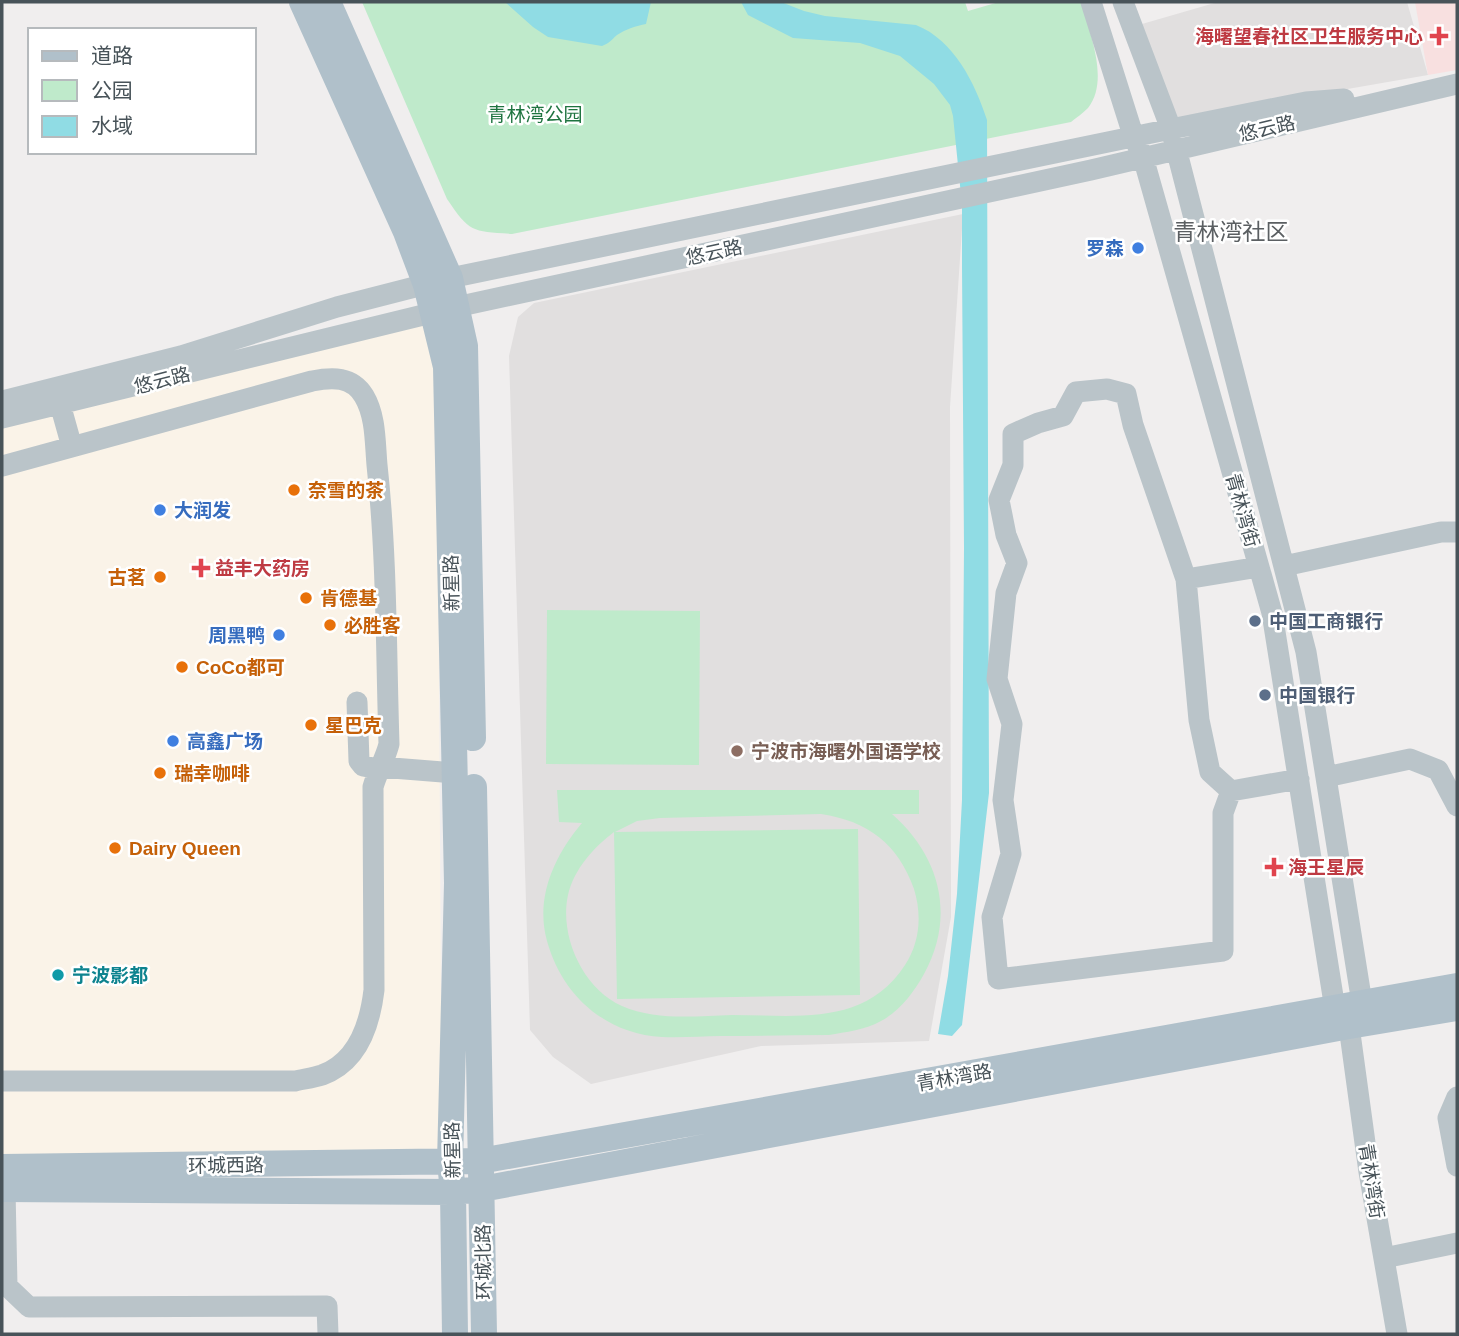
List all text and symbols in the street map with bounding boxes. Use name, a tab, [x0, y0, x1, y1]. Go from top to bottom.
place label: 海曙望春社区卫生服务中心	[1195, 26, 1423, 47]
marker: 海曙望春社区卫生服务中心	[1429, 26, 1449, 46]
legend	[28, 28, 256, 154]
text: 道路	[91, 44, 133, 67]
text: 公园	[91, 79, 133, 102]
park label: 青林湾公园	[487, 104, 583, 125]
street label: 悠云路	[1237, 112, 1297, 145]
text: 水域	[91, 114, 133, 137]
district label: 青林湾社区	[1174, 219, 1289, 245]
street label: 悠云路	[684, 236, 744, 269]
place label: 罗森	[1086, 238, 1124, 259]
marker: 罗森	[1130, 240, 1146, 256]
street label: 悠云路	[132, 363, 192, 398]
street label: 青林湾街	[1222, 471, 1263, 550]
place label: 奈雪的茶	[308, 480, 384, 501]
marker: 奈雪的茶	[286, 482, 302, 498]
place label: 大润发	[174, 500, 231, 521]
marker: 大润发	[152, 502, 168, 518]
street label: 新星路	[441, 554, 462, 612]
place label: 益丰大药房	[215, 558, 310, 579]
marker: 益丰大药房	[193, 560, 209, 576]
place label: 古茗	[108, 567, 146, 588]
marker: 古茗	[152, 569, 168, 585]
place label: 肯德基	[320, 588, 378, 609]
marker: 肯德基	[298, 590, 314, 606]
place label: 中国工商银行	[1269, 611, 1383, 632]
marker: 中国工商银行	[1247, 613, 1263, 629]
place label: 必胜客	[344, 615, 401, 636]
marker: 必胜客	[322, 617, 338, 633]
place label: 周黑鸭	[208, 625, 265, 646]
marker: 周黑鸭	[271, 627, 287, 643]
place label: CoCo都可	[196, 657, 285, 678]
marker: CoCo都可	[174, 659, 190, 675]
place label: 中国银行	[1279, 685, 1355, 706]
marker: 中国银行	[1257, 687, 1273, 703]
place label: 星巴克	[325, 715, 382, 736]
marker: 星巴克	[303, 717, 319, 733]
place label: 高鑫广场	[187, 731, 263, 752]
marker: 高鑫广场	[165, 733, 181, 749]
place label: 宁波市海曙外国语学校	[751, 741, 941, 762]
marker: 宁波市海曙外国语学校	[729, 743, 745, 759]
place label: 瑞幸咖啡	[174, 763, 250, 784]
marker: 瑞幸咖啡	[152, 765, 168, 781]
place label: Dairy Queen	[129, 838, 241, 859]
marker: Dairy Queen	[107, 840, 123, 856]
place label: 海王星辰	[1288, 857, 1364, 878]
marker: 海王星辰	[1266, 859, 1282, 875]
place label: 宁波影都	[72, 965, 148, 986]
marker: 宁波影都	[50, 967, 66, 983]
street label: 青林湾路	[915, 1061, 993, 1094]
street label: 新星路	[442, 1121, 463, 1179]
street label: 青林湾街	[1355, 1142, 1388, 1220]
street label: 环城西路	[188, 1154, 264, 1177]
street label: 环城北路	[472, 1224, 495, 1300]

